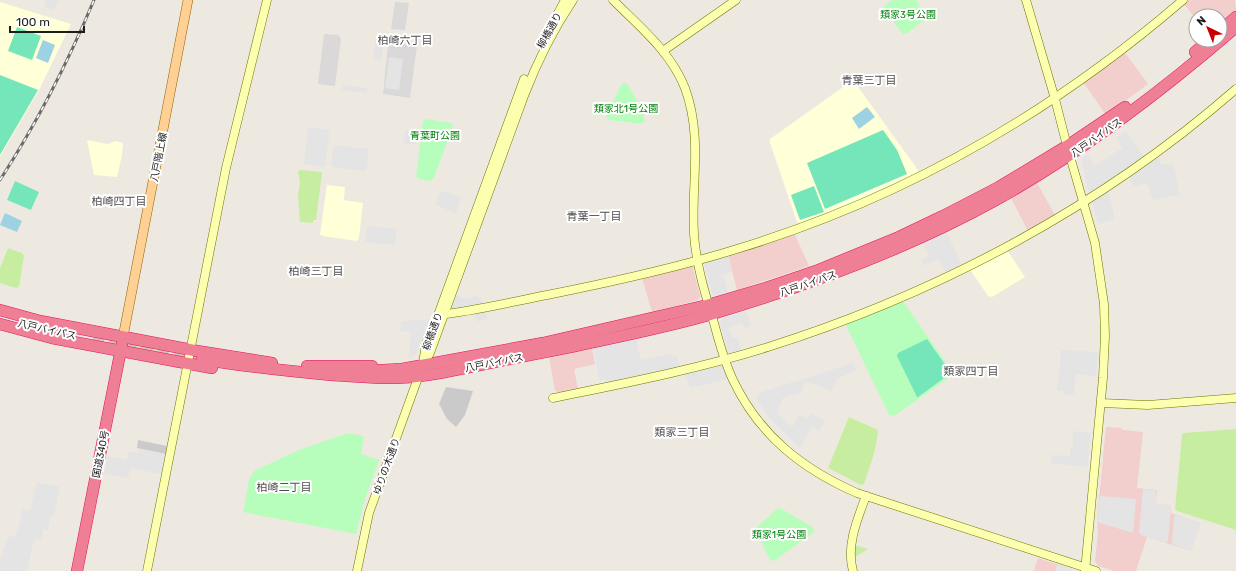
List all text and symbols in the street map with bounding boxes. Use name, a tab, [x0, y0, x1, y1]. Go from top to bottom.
scale bar	[10, 8, 84, 34]
north arrow	[1188, 8, 1228, 48]
park label: 類家3号公園	[880, 9, 936, 21]
street label: 柳橋通り	[535, 10, 565, 51]
text: N	[1194, 14, 1209, 29]
text: 100 m	[16, 15, 50, 29]
district label: 柏崎六丁目	[378, 34, 433, 47]
district label: 青葉三丁目	[842, 74, 897, 87]
park label: 類家北1号公園	[594, 103, 658, 115]
street label: 八戸バイパス	[1069, 116, 1125, 160]
park label: 青葉町公園	[410, 130, 460, 142]
street label: 八戸階上線	[148, 132, 170, 183]
district label: 柏崎四丁目	[92, 195, 147, 208]
district label: 青葉一丁目	[567, 210, 622, 223]
district label: 柏崎三丁目	[289, 265, 344, 278]
street label: 八戸バイパス	[778, 269, 839, 299]
street label: 柳橋通り	[420, 310, 445, 352]
street label: 八戸バイパス	[16, 317, 77, 343]
street label: 八戸バイパス	[464, 351, 525, 375]
district label: 類家四丁目	[944, 365, 999, 378]
district label: 類家三丁目	[655, 426, 710, 439]
street label: 国道340号	[90, 429, 112, 479]
street label: ゆりの木通り	[371, 436, 403, 497]
district label: 柏崎二丁目	[257, 481, 312, 494]
park label: 類家1号公園	[752, 529, 806, 541]

